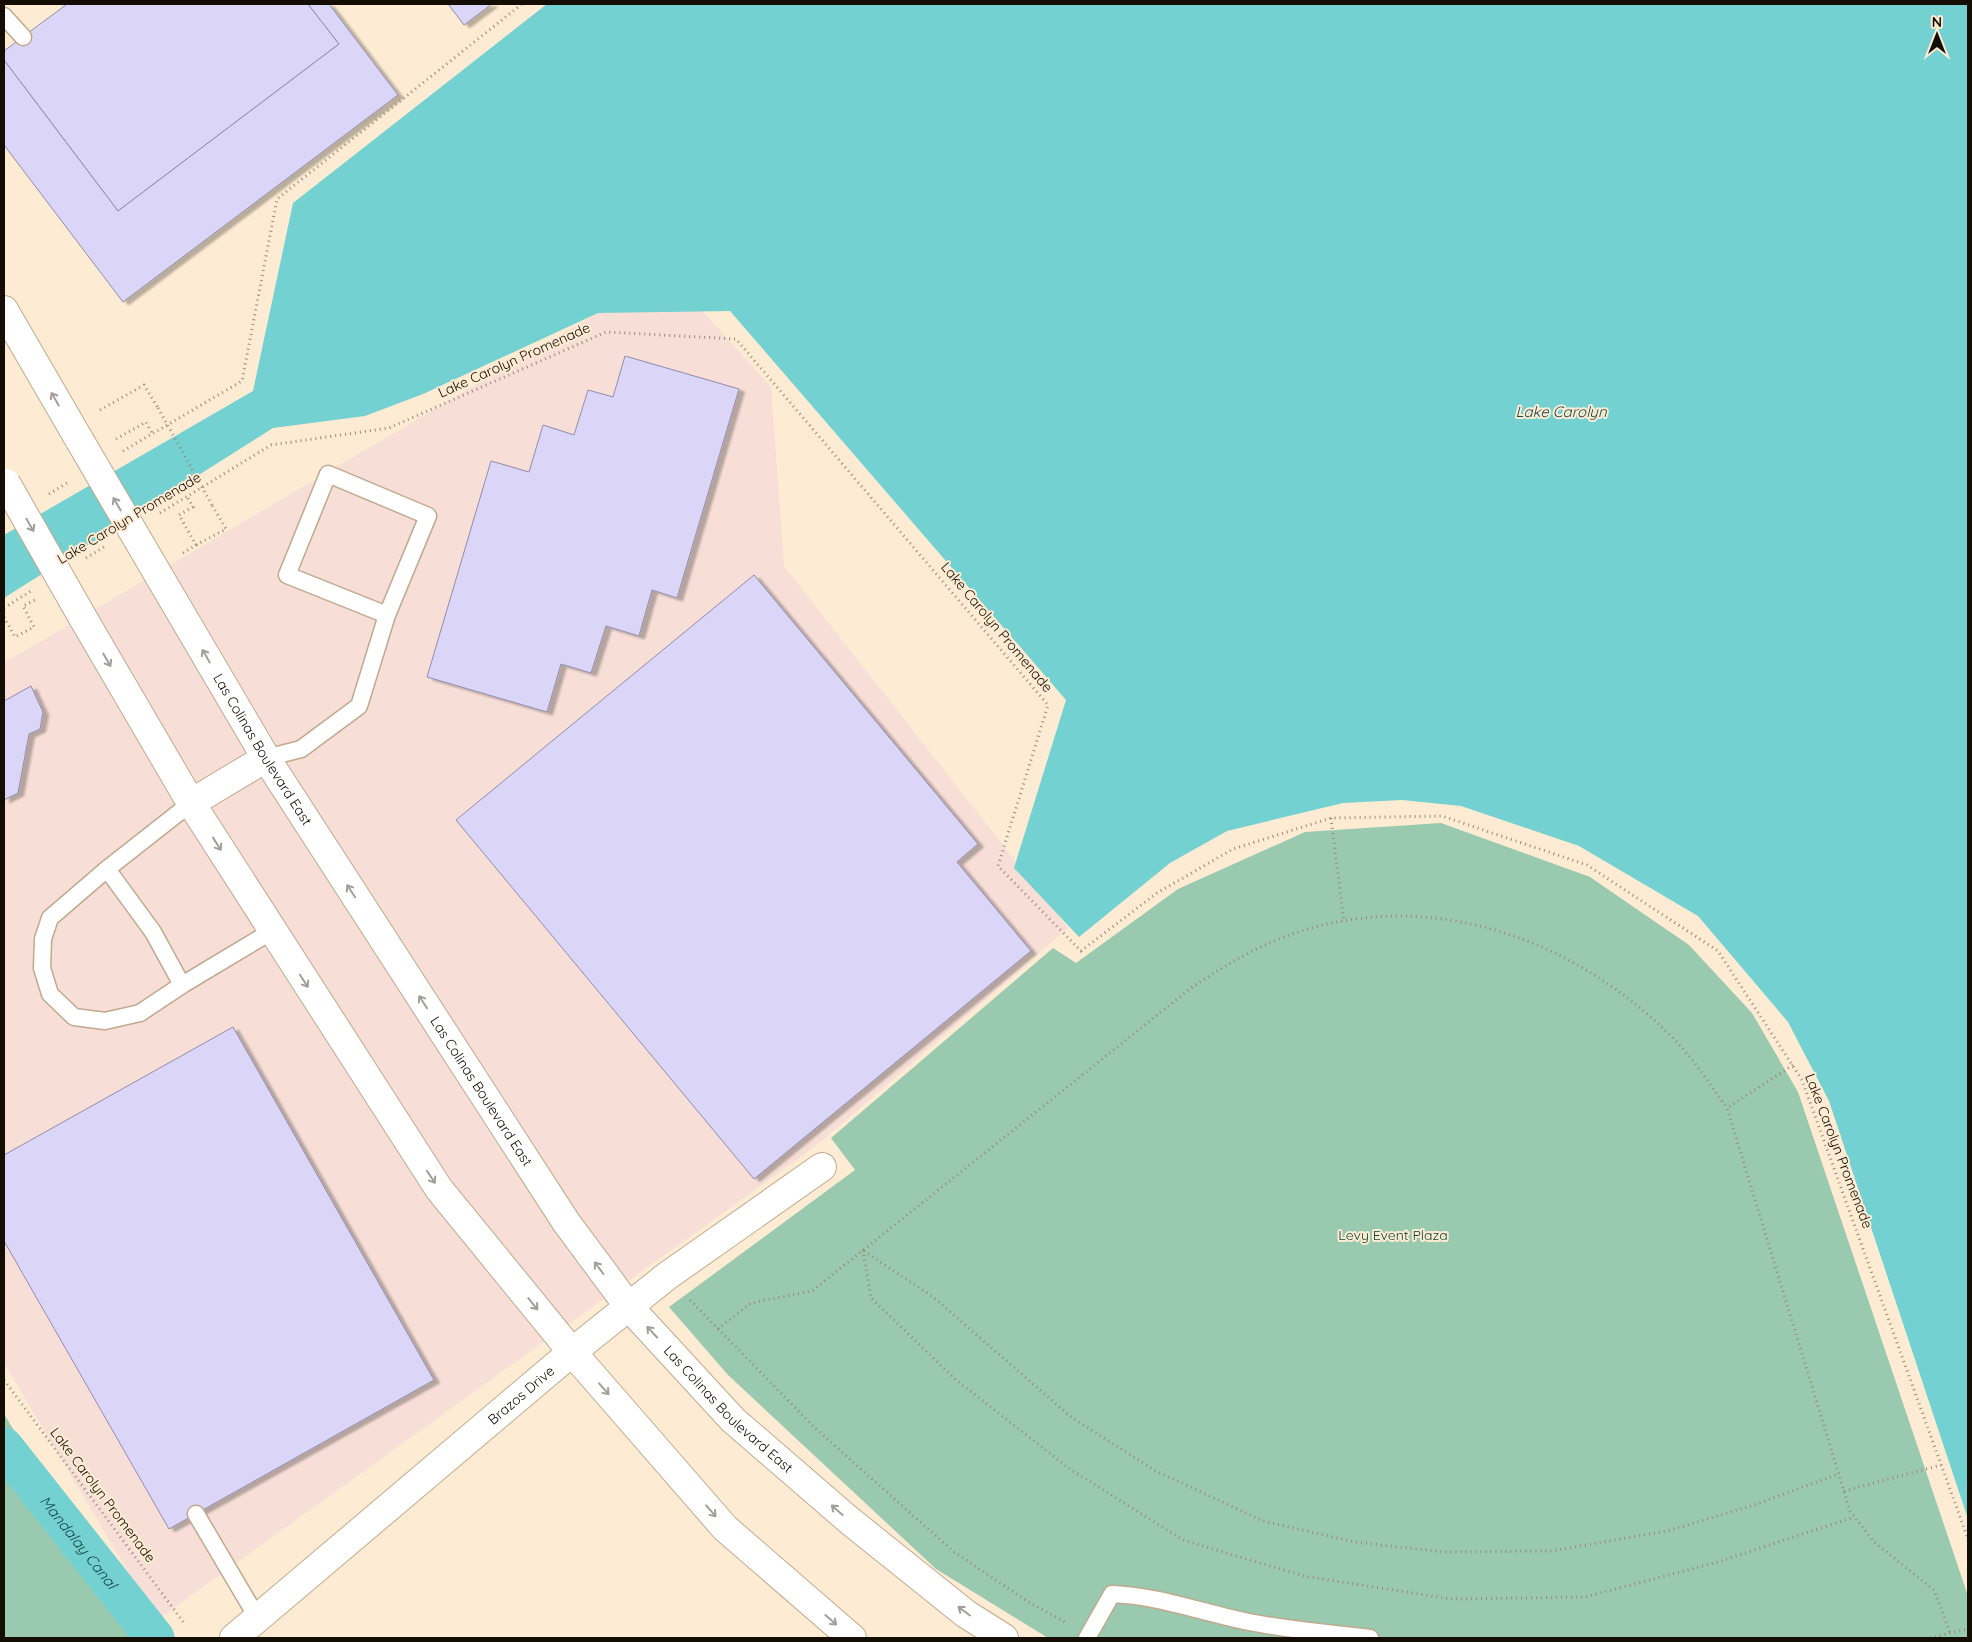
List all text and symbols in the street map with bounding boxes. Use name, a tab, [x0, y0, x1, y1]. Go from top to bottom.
north arrow	[1912, 10, 1962, 60]
text: N	[1932, 13, 1942, 31]
street label: Lake Carolyn Promenade	[435, 318, 593, 402]
one-way arrow	[50, 392, 60, 406]
water label: Lake Carolyn	[1515, 402, 1607, 421]
street label: Lake Carolyn Promenade	[54, 468, 204, 568]
one-way arrow	[111, 498, 121, 512]
one-way arrow	[25, 518, 35, 533]
street label: Lake Carolyn Promenade	[937, 558, 1057, 696]
one-way arrow	[200, 649, 210, 663]
one-way arrow	[103, 652, 113, 666]
street label: Las Colinas Boulevard East	[209, 670, 316, 829]
one-way arrow	[213, 836, 223, 850]
one-way arrow	[346, 884, 356, 898]
one-way arrow	[299, 974, 310, 988]
one-way arrow	[417, 995, 427, 1009]
street label: Las Colinas Boulevard East	[426, 1013, 537, 1170]
street label: Lake Carolyn Promenade	[1801, 1071, 1877, 1231]
one-way arrow	[426, 1170, 436, 1184]
park label: Levy Event Plaza	[1338, 1226, 1448, 1244]
one-way arrow	[594, 1262, 605, 1275]
one-way arrow	[527, 1297, 538, 1310]
one-way arrow	[646, 1326, 658, 1339]
street label: Las Colinas Boulevard East	[660, 1342, 797, 1477]
street label: Brazos Drive	[484, 1362, 558, 1428]
one-way arrow	[598, 1382, 610, 1395]
street label: Lake Carolyn Promenade	[46, 1424, 160, 1566]
water label: Mandalay Canal	[36, 1491, 123, 1594]
one-way arrow	[831, 1504, 844, 1515]
one-way arrow	[705, 1505, 716, 1518]
one-way arrow	[958, 1606, 971, 1617]
one-way arrow	[824, 1614, 837, 1625]

